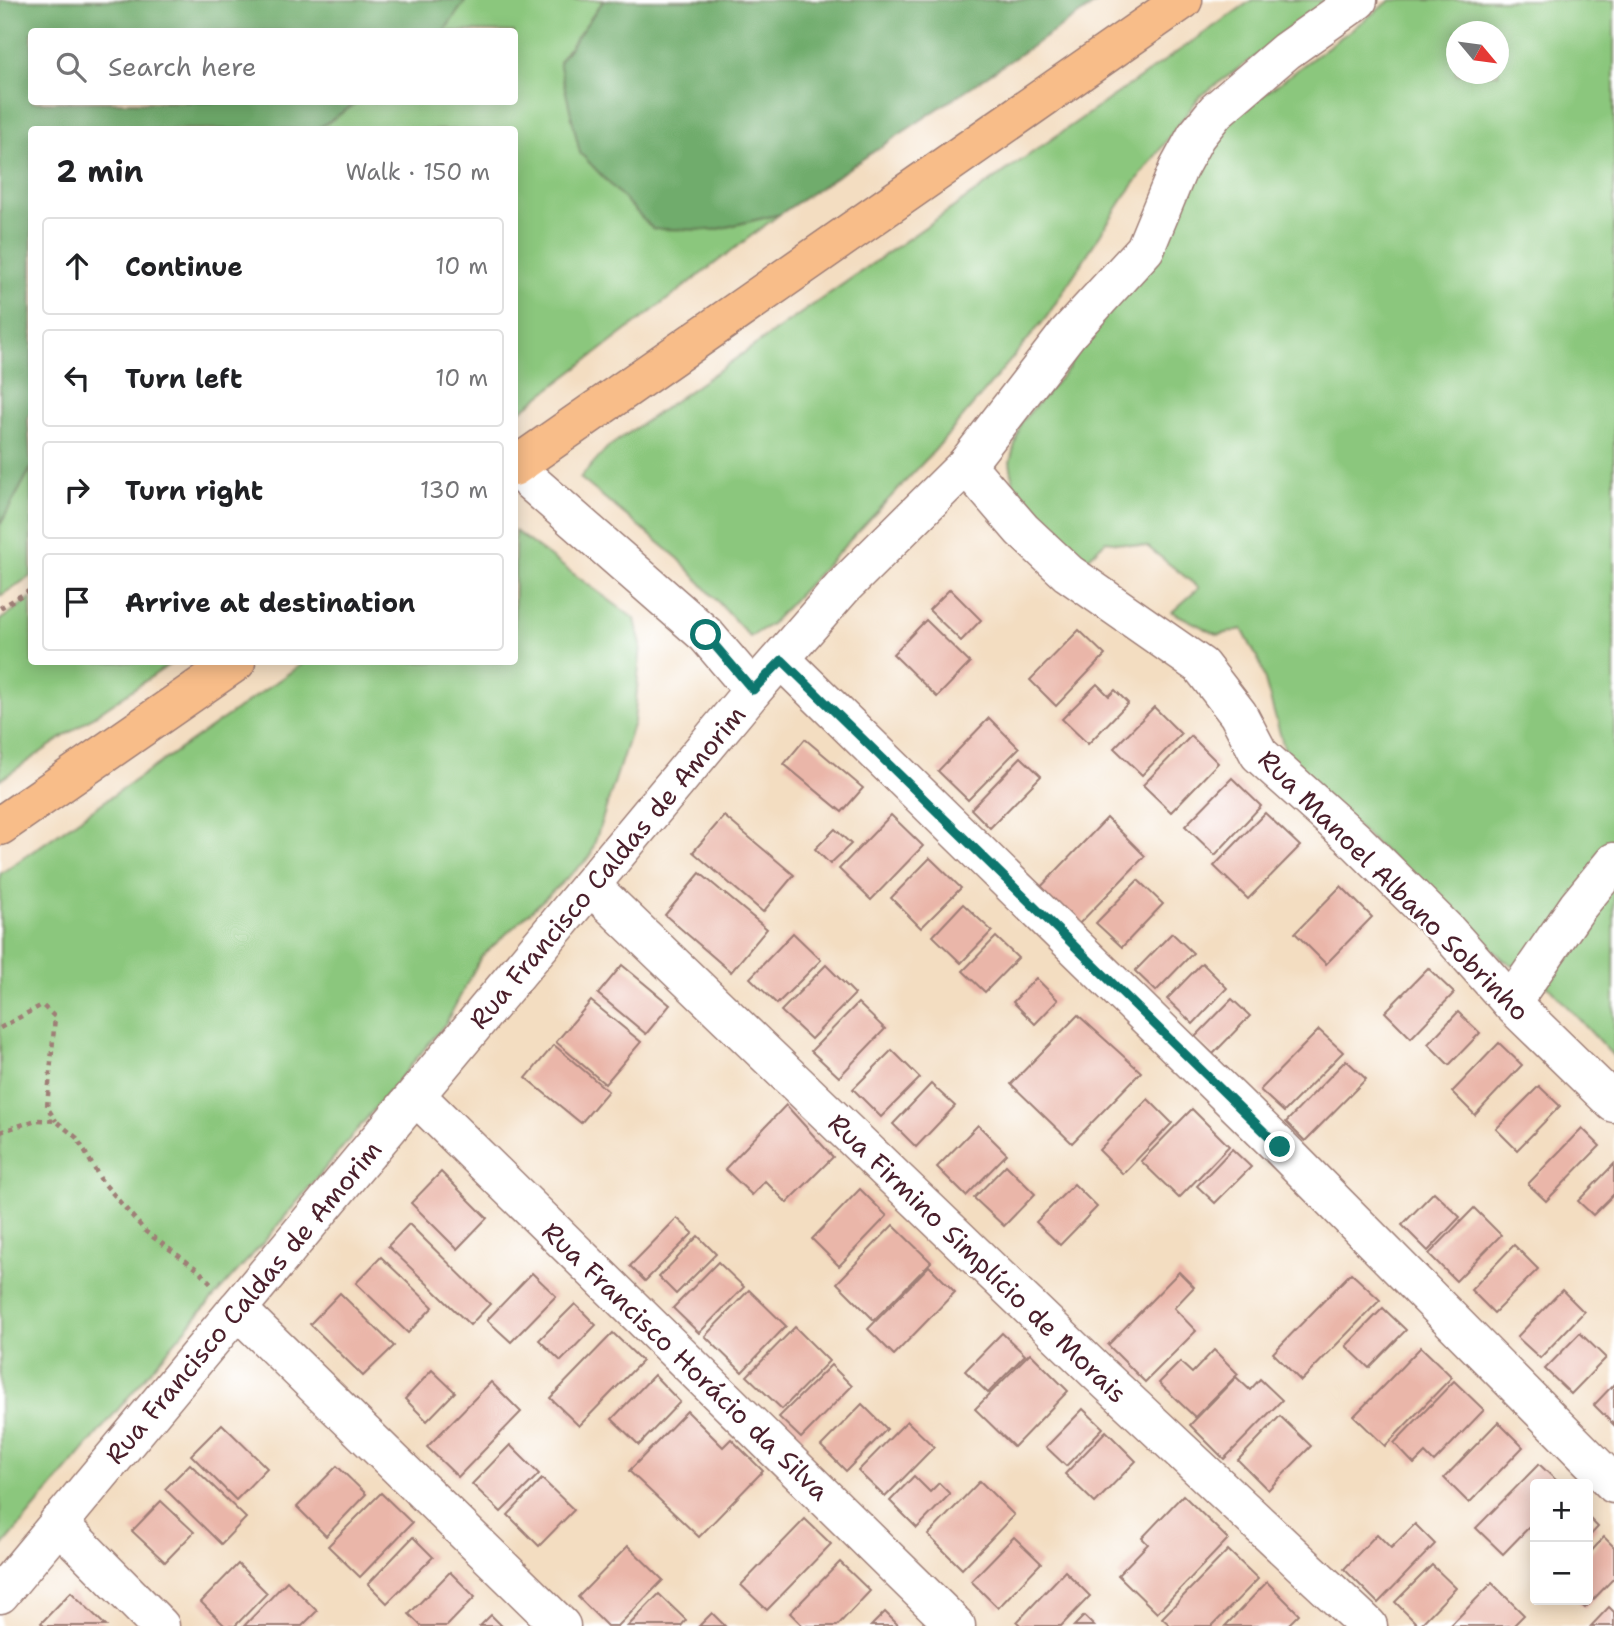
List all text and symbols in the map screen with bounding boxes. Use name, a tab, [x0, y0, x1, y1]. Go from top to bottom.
north arrow	[1446, 21, 1509, 84]
search box	[28, 28, 518, 105]
icon: search	[52, 48, 90, 86]
text: Search here	[108, 49, 257, 84]
text: 2 min	[56, 151, 143, 192]
text: Walk · 150 m	[345, 157, 490, 187]
icon: ahead	[58, 247, 96, 285]
text: Continue	[125, 249, 243, 284]
text: 10 m	[435, 251, 488, 281]
icon: left	[58, 359, 96, 397]
text: Turn left	[125, 361, 242, 396]
text: 10 m	[435, 363, 488, 393]
icon: right	[58, 471, 96, 509]
text: Turn right	[125, 473, 263, 508]
text: 130 m	[420, 475, 488, 505]
icon: arrive	[58, 583, 96, 621]
text: Arrive at destination	[125, 585, 415, 620]
route start	[690, 619, 721, 650]
street label: Rua Francisco Caldas de Amorim	[461, 698, 753, 1036]
street label: Rua Manoel Albano Sobrinho	[1251, 742, 1537, 1028]
street label: Rua Firmino Simplício de Morais	[821, 1106, 1135, 1410]
route end	[1264, 1131, 1295, 1162]
street label: Rua Francisco Caldas de Amorim	[97, 1133, 389, 1471]
street label: Rua Francisco Horácio da Silva	[535, 1214, 837, 1508]
map controls	[1530, 1479, 1593, 1605]
button: +	[1530, 1479, 1593, 1542]
button: −	[1530, 1542, 1593, 1605]

